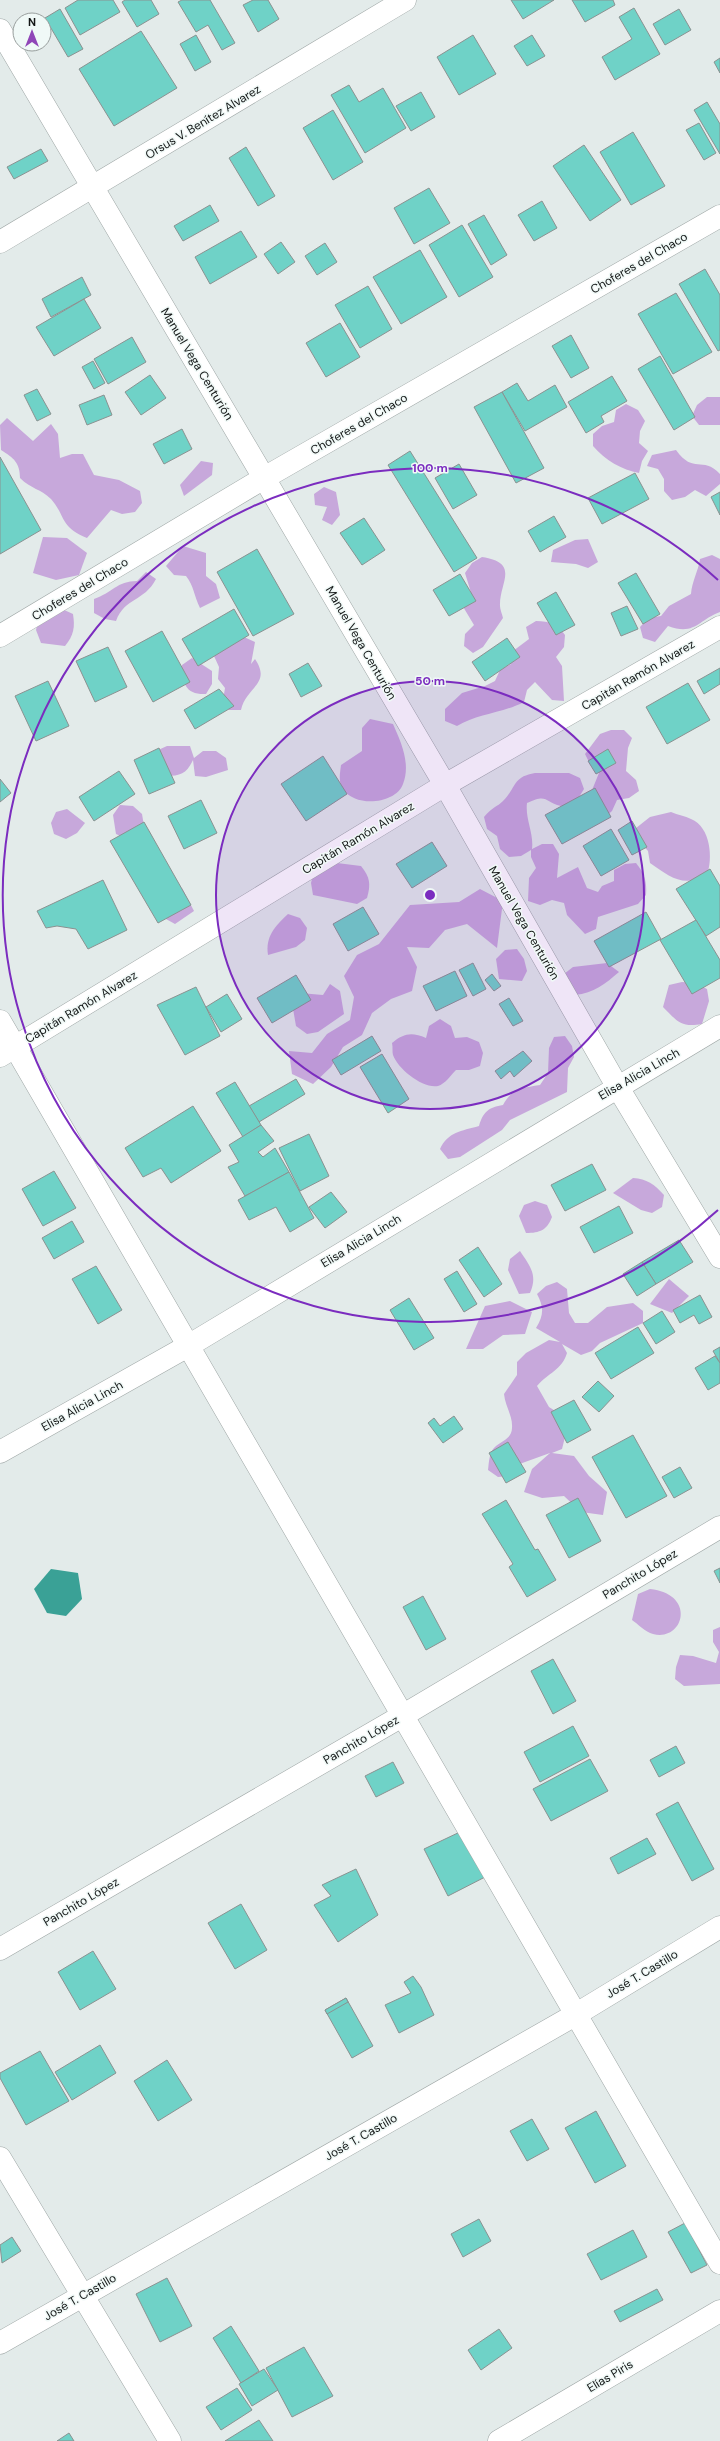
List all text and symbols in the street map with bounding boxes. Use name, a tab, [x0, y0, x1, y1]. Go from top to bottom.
north arrow	[12, 12, 52, 52]
text: N	[28, 15, 36, 29]
street label: Orsus V. Benítez Alvarez	[142, 81, 264, 163]
street label: Choferes del Chaco	[587, 229, 691, 297]
street label: Manuel Vega Centurión	[157, 305, 237, 423]
street label: Choferes del Chaco	[307, 390, 411, 458]
text: 100 m	[412, 460, 448, 476]
street label: Choferes del Chaco	[29, 554, 131, 624]
street label: Manuel Vega Centurión	[322, 583, 400, 703]
street label: Capitán Ramón Alvarez	[579, 636, 697, 714]
text: 50 m	[415, 673, 445, 689]
street label: Capitán Ramón Alvarez	[299, 798, 417, 878]
street label: Manuel Vega Centurión	[485, 863, 563, 983]
centre of rings	[423, 888, 437, 902]
street label: Capitán Ramón Alvarez	[22, 967, 140, 1047]
street label: Elisa Alicia Linch	[596, 1044, 682, 1104]
street label: Elisa Alicia Linch	[318, 1211, 404, 1271]
street label: Elisa Alicia Linch	[38, 1377, 126, 1435]
street label: Panchito López	[600, 1545, 680, 1603]
street label: Panchito López	[320, 1712, 402, 1768]
street label: Panchito López	[40, 1874, 122, 1930]
street label: José T. Castillo	[603, 1946, 681, 2002]
street label: José T. Castillo	[322, 2110, 400, 2164]
street label: José T. Castillo	[41, 2270, 119, 2324]
street label: Elías Piris	[584, 2356, 636, 2396]

